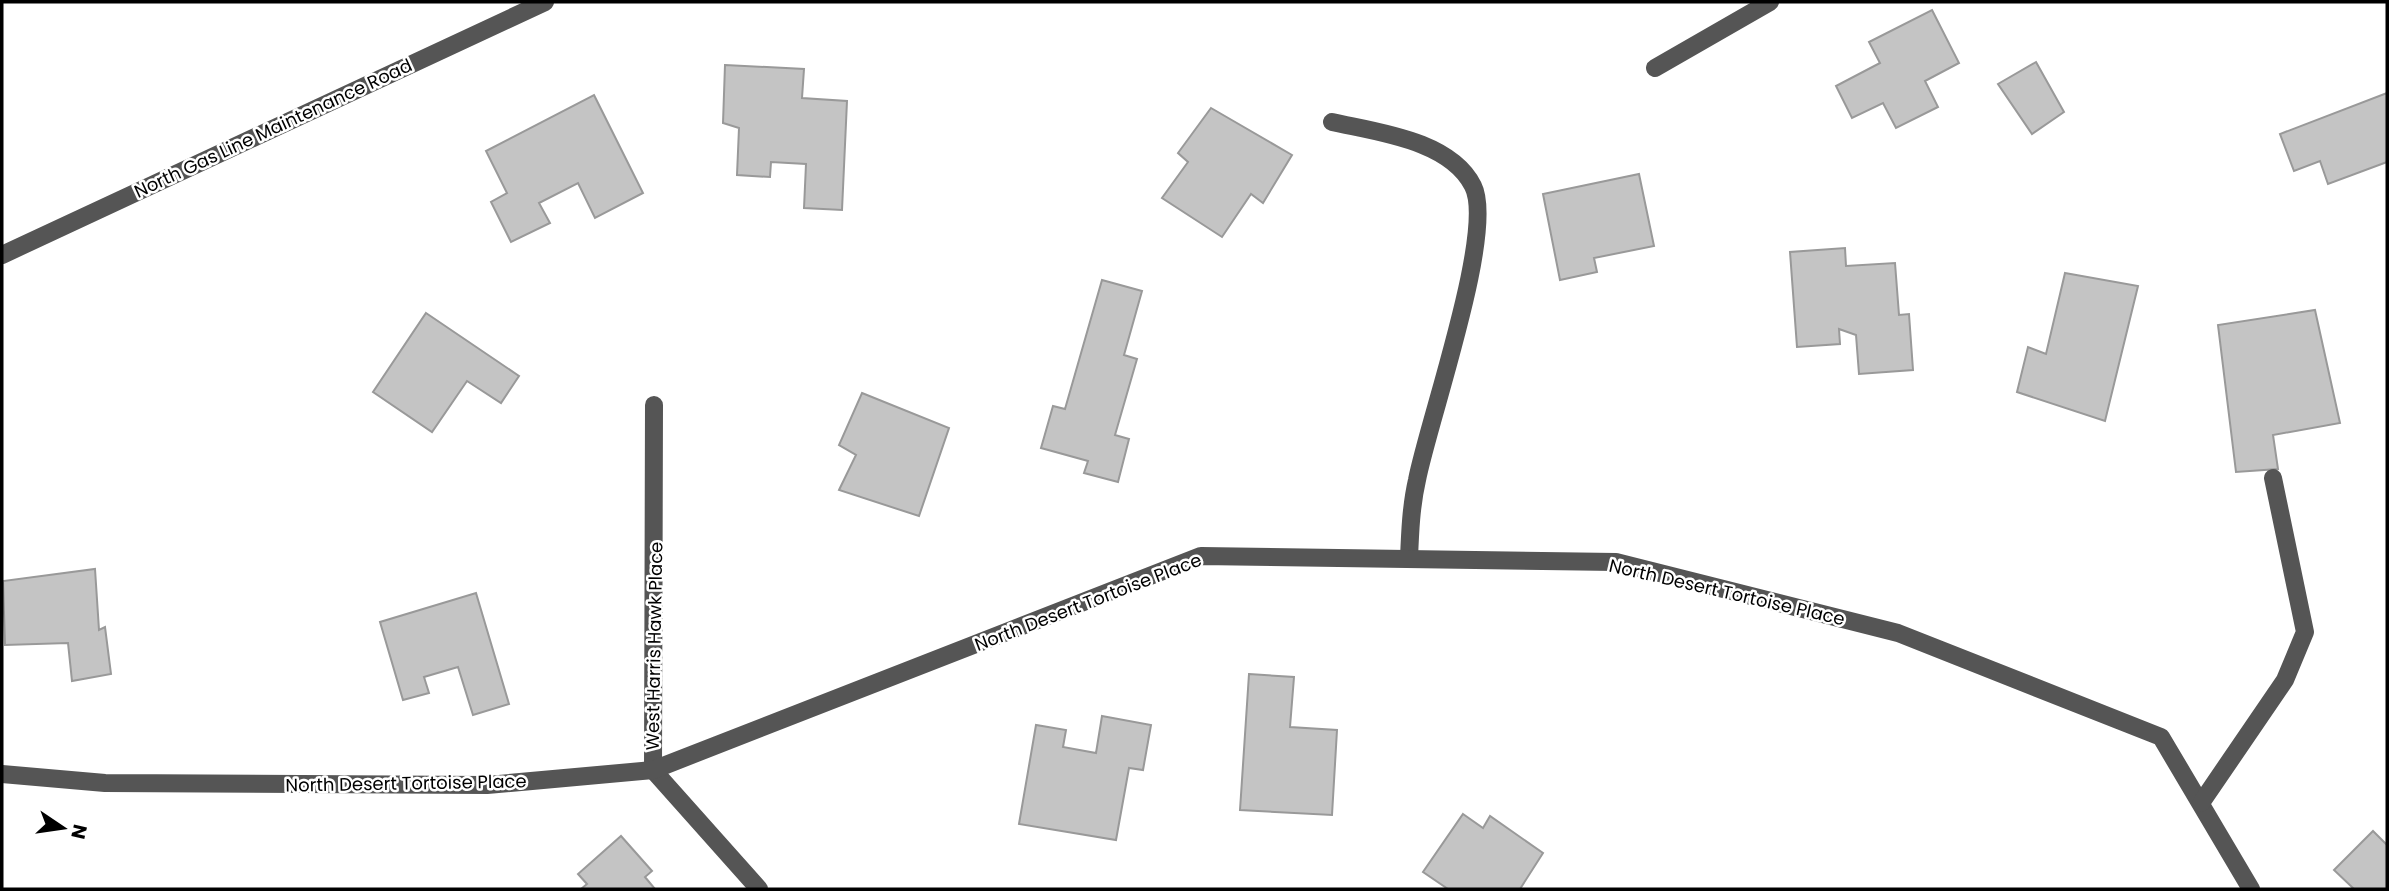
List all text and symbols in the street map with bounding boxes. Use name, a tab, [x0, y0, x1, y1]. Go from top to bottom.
street label: North Gas Line Maintenance Road	[130, 52, 416, 204]
street label: West Harris Hawk Place	[640, 541, 668, 751]
street label: North Desert Tortoise Place	[971, 547, 1205, 657]
street label: North Desert Tortoise Place	[1607, 553, 1847, 631]
street label: North Desert Tortoise Place	[285, 768, 527, 798]
north arrow	[28, 793, 98, 863]
text: N	[64, 822, 94, 842]

